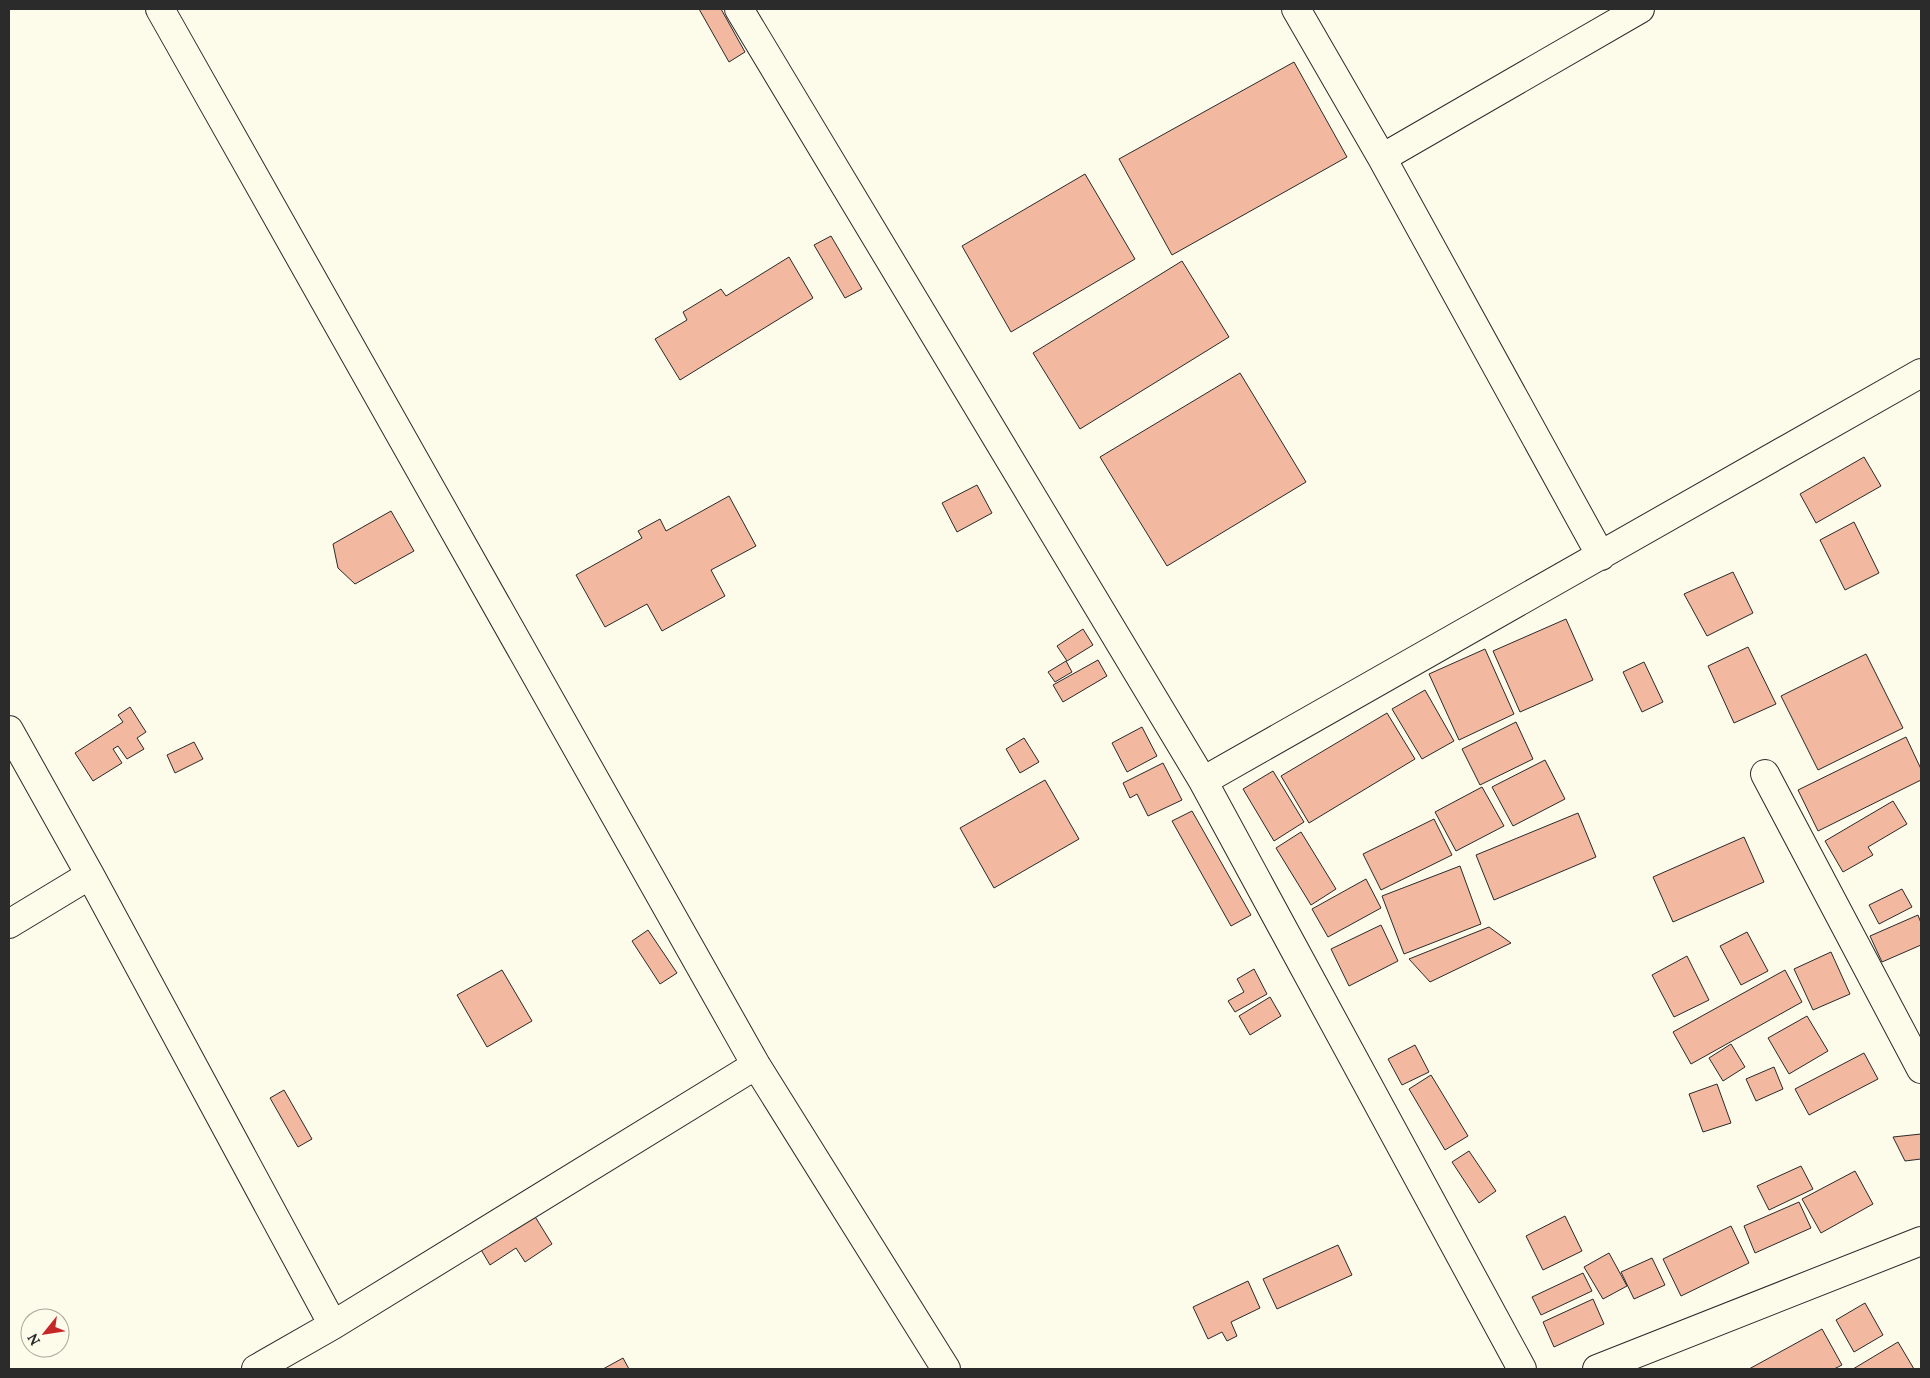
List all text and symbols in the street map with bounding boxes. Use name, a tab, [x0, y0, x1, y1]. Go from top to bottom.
north arrow	[20, 1308, 70, 1358]
text: N	[23, 1330, 44, 1349]

